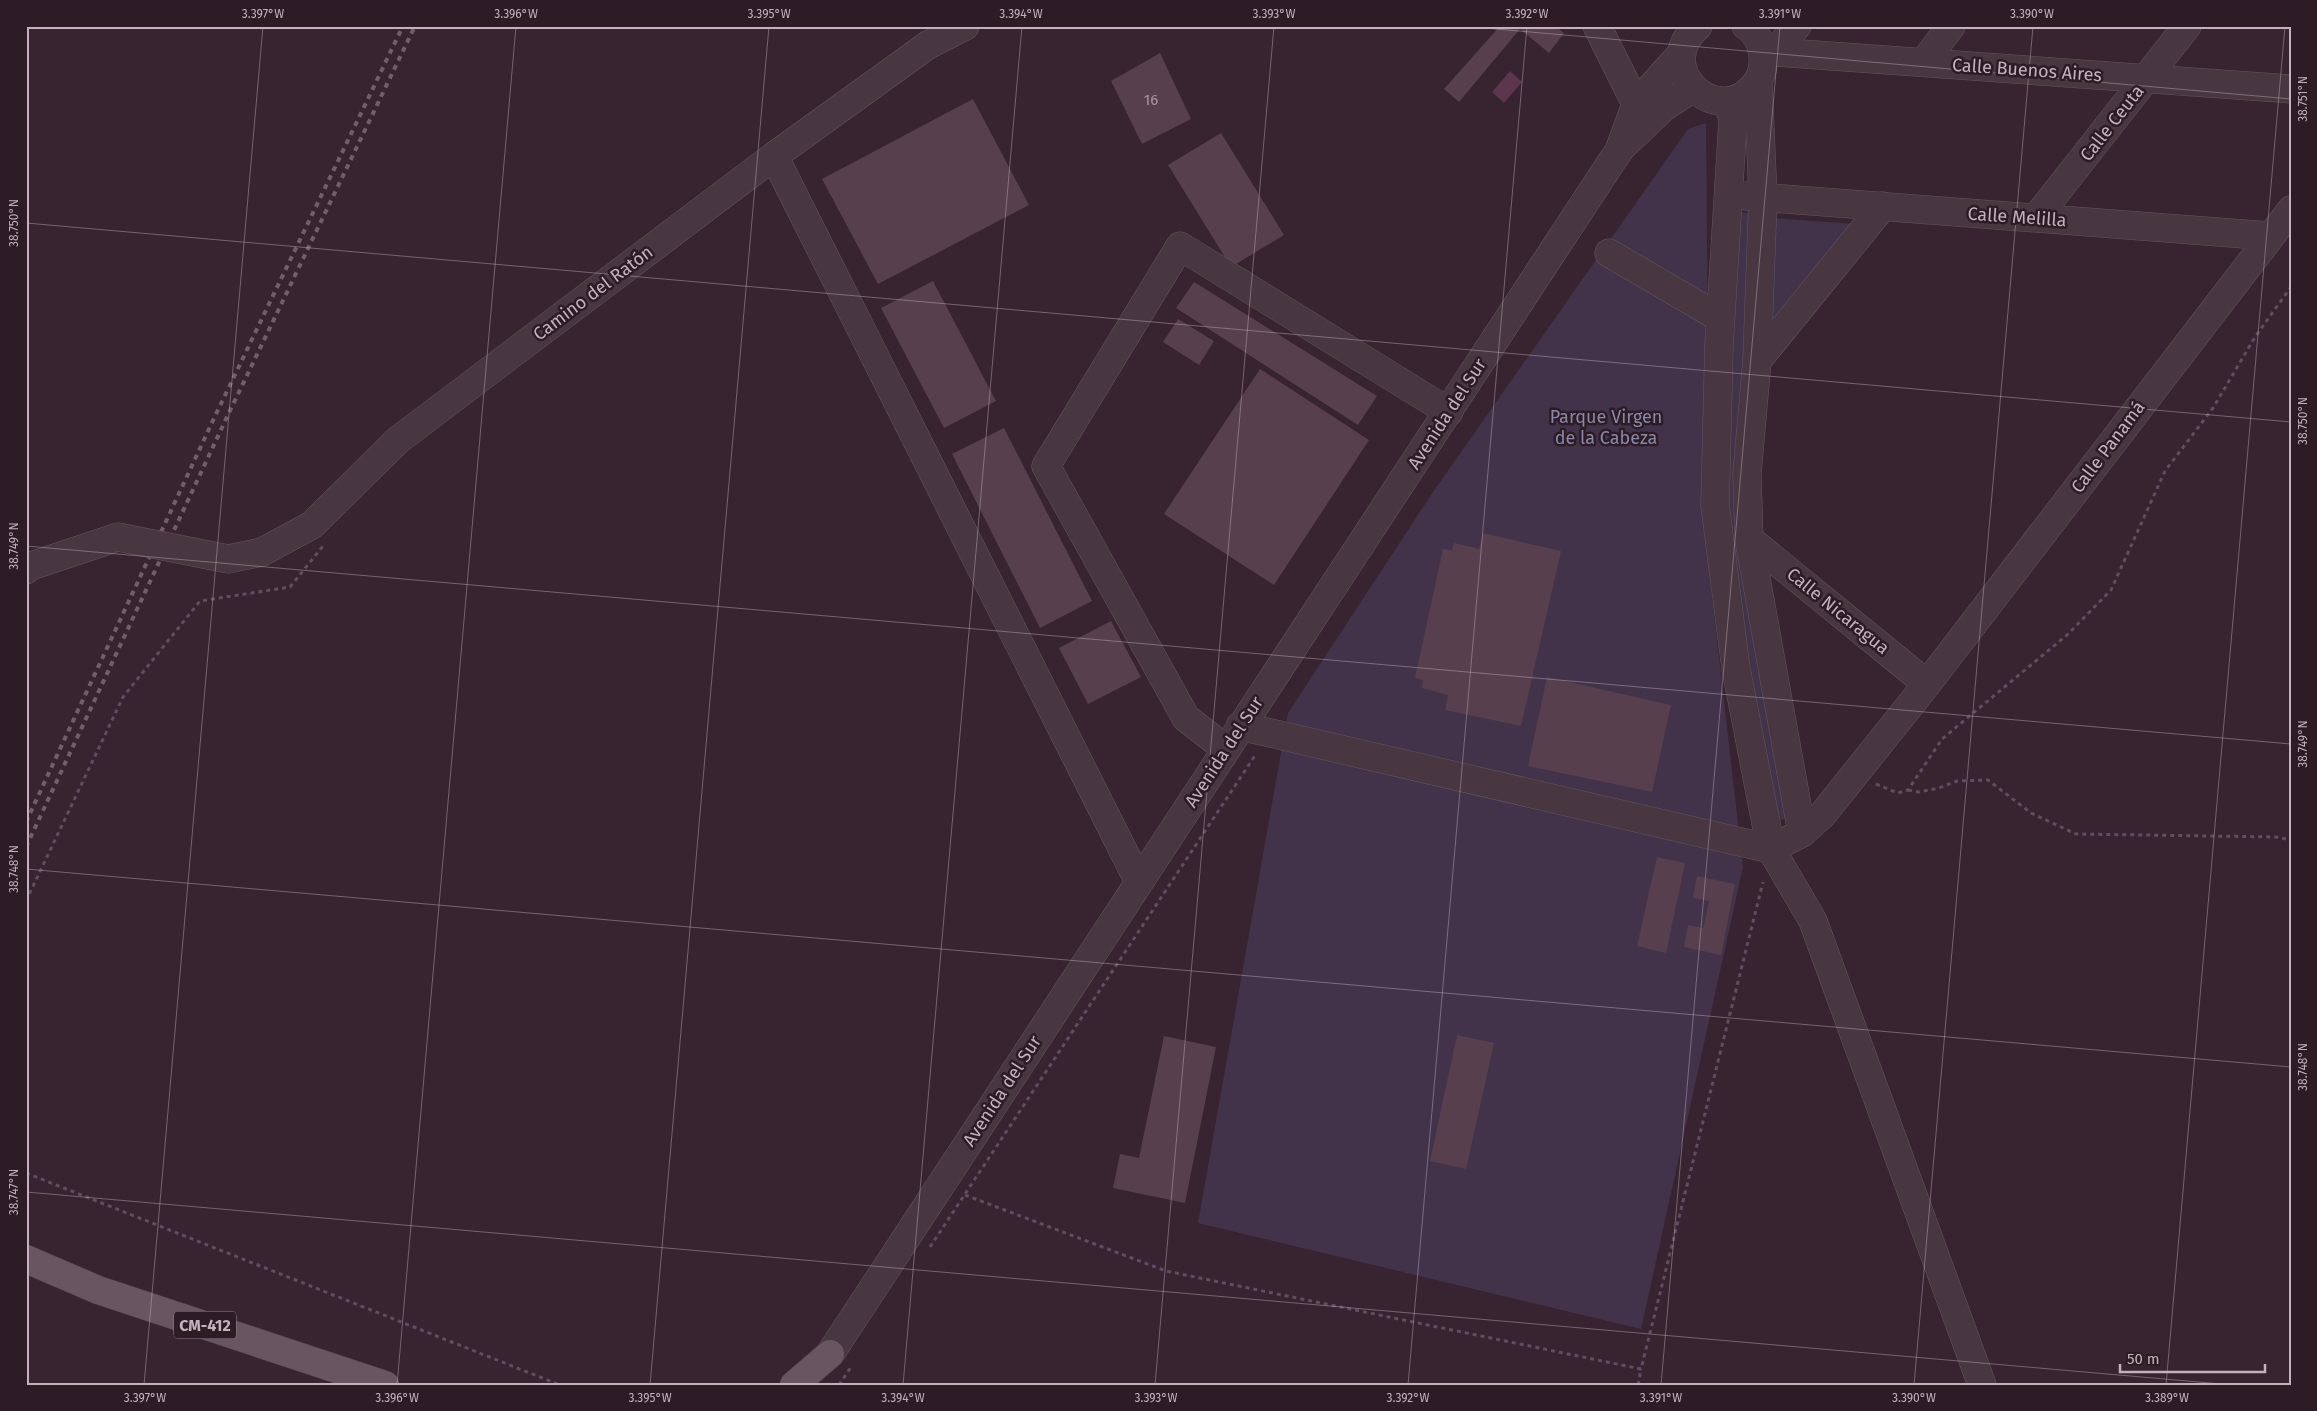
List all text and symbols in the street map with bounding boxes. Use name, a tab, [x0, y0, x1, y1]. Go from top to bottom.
text: 3.397°W	[242, 7, 284, 21]
text: 3.396°W	[494, 7, 538, 21]
text: 3.395°W	[747, 7, 791, 21]
text: 3.394°W	[999, 7, 1043, 21]
text: 3.393°W	[1252, 7, 1296, 21]
text: 3.392°W	[1506, 7, 1549, 21]
text: 3.391°W	[1759, 7, 1801, 21]
text: 3.390°W	[2010, 7, 2054, 21]
street label: Calle Buenos Aires	[1951, 54, 2103, 86]
text: 38.751°N	[2296, 76, 2310, 122]
street label: Calle Ceuta	[2075, 80, 2149, 166]
house number: 16	[1144, 91, 1158, 109]
text: 38.750°N	[7, 199, 21, 247]
street label: Calle Melilla	[1967, 203, 2067, 231]
street label: Camino del Ratón	[529, 241, 657, 345]
street label: Avenida del Sur	[1403, 354, 1491, 474]
street label: Calle Panamá	[2066, 397, 2150, 497]
text: 38.750°N	[2296, 397, 2310, 445]
park label: Parque Virgen de la Cabeza	[1550, 406, 1662, 449]
text: 38.749°N	[7, 522, 21, 570]
street label: Calle Nicaragua	[1782, 563, 1894, 659]
street label: Avenida del Sur	[1180, 692, 1268, 812]
text: 38.749°N	[2296, 720, 2310, 768]
text: 38.748°N	[7, 845, 21, 893]
street label: Avenida del Sur	[958, 1031, 1046, 1151]
text: 38.748°N	[2296, 1043, 2310, 1091]
text: 38.747°N	[7, 1169, 21, 1215]
road number: CM-412	[174, 1312, 236, 1338]
scale bar	[2120, 1341, 2264, 1373]
text: 50 m	[2127, 1350, 2160, 1368]
text: 3.397°W	[124, 1391, 166, 1405]
text: 3.396°W	[375, 1391, 419, 1405]
text: 3.395°W	[628, 1391, 672, 1405]
text: 3.394°W	[881, 1391, 925, 1405]
text: 3.393°W	[1134, 1391, 1178, 1405]
text: 3.392°W	[1387, 1391, 1430, 1405]
text: 3.391°W	[1640, 1391, 1682, 1405]
text: 3.390°W	[1892, 1391, 1936, 1405]
text: 3.389°W	[2145, 1391, 2189, 1405]

